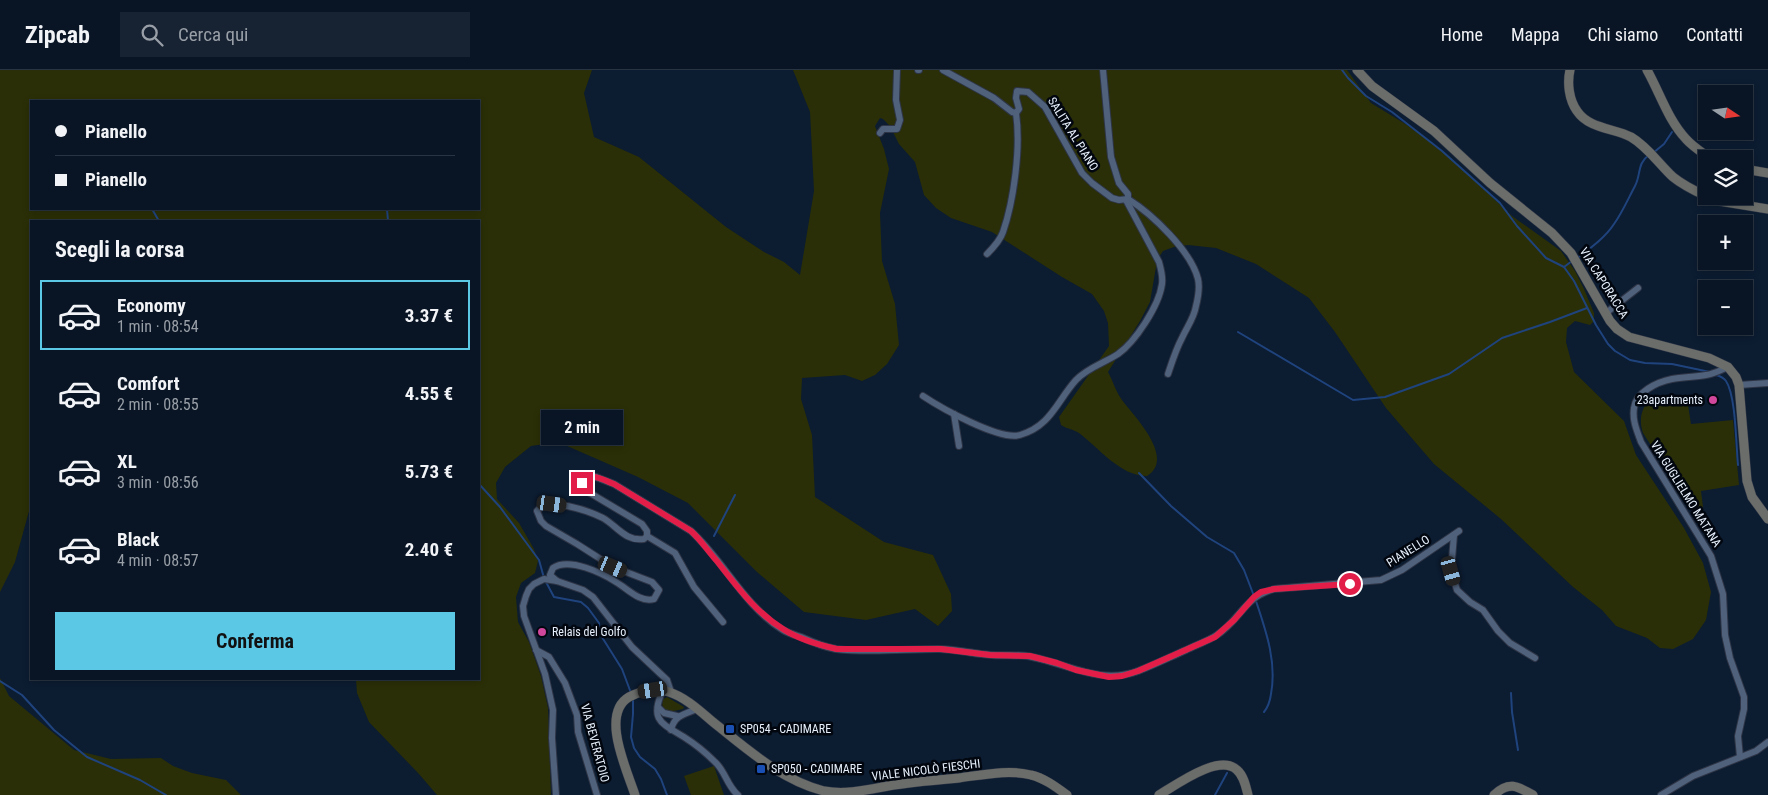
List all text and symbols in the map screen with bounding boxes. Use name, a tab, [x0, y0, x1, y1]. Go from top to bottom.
search box	[120, 12, 470, 57]
text: Zipcab	[25, 21, 90, 49]
icon: search	[138, 21, 166, 49]
text: Cerca qui	[178, 23, 248, 46]
text: Home	[1441, 24, 1483, 45]
text: Mappa	[1511, 24, 1560, 45]
text: Chi siamo	[1588, 24, 1658, 45]
text: Contatti	[1686, 24, 1743, 45]
north arrow	[1698, 85, 1752, 140]
map controls	[1698, 85, 1753, 335]
street label: SALITA AL PIANO	[1045, 95, 1101, 173]
text: Pianello	[85, 120, 147, 143]
button: layers	[1698, 150, 1753, 205]
text: Pianello	[85, 168, 147, 191]
button: +	[1698, 215, 1753, 270]
text: Scegli la corsa	[55, 237, 184, 262]
street label: VIA CAPORACCA	[1577, 245, 1631, 321]
button: −	[1698, 280, 1753, 335]
icon: car	[57, 293, 102, 338]
text: Economy	[117, 294, 186, 317]
text: 3.37 €	[405, 304, 453, 327]
text: 1 min · 08:54	[117, 317, 199, 336]
icon: car	[57, 371, 102, 416]
text: Comfort	[117, 372, 180, 395]
text: 4.55 €	[405, 382, 453, 405]
place label: 23apartments	[1637, 393, 1703, 407]
marker: 23apartments	[1707, 394, 1719, 406]
text: 2 min · 08:55	[117, 395, 199, 414]
callout: 2 min	[541, 410, 623, 446]
text: 2 min	[564, 418, 600, 437]
street label: VIA GUGLIELMO MATANA	[1648, 438, 1724, 550]
icon: car	[57, 449, 102, 494]
text: XL	[117, 450, 137, 473]
text: 5.73 €	[405, 460, 453, 483]
route end	[571, 472, 593, 494]
text: 3 min · 08:56	[117, 473, 199, 492]
car	[536, 494, 567, 514]
icon: car	[57, 527, 102, 572]
text: Black	[117, 528, 159, 551]
street label: PIANELLO	[1384, 532, 1432, 570]
text: 2.40 €	[405, 538, 453, 561]
text: 4 min · 08:57	[117, 551, 199, 570]
car	[596, 554, 629, 580]
car	[1439, 555, 1462, 587]
route start	[1339, 573, 1361, 595]
button: Conferma	[55, 612, 455, 670]
place label: Relais del Golfo	[552, 625, 626, 639]
marker: Relais del Golfo	[536, 626, 548, 638]
car	[637, 680, 668, 700]
street label: VIA BEVERATOIO	[578, 702, 612, 784]
place label: SP054 - CADIMARE	[740, 722, 831, 736]
marker: SP054 - CADIMARE	[724, 723, 736, 735]
street label: VIALE NICOLÒ FIESCHI	[871, 755, 981, 784]
place label: SP050 - CADIMARE	[771, 762, 862, 776]
marker: SP050 - CADIMARE	[755, 763, 767, 775]

